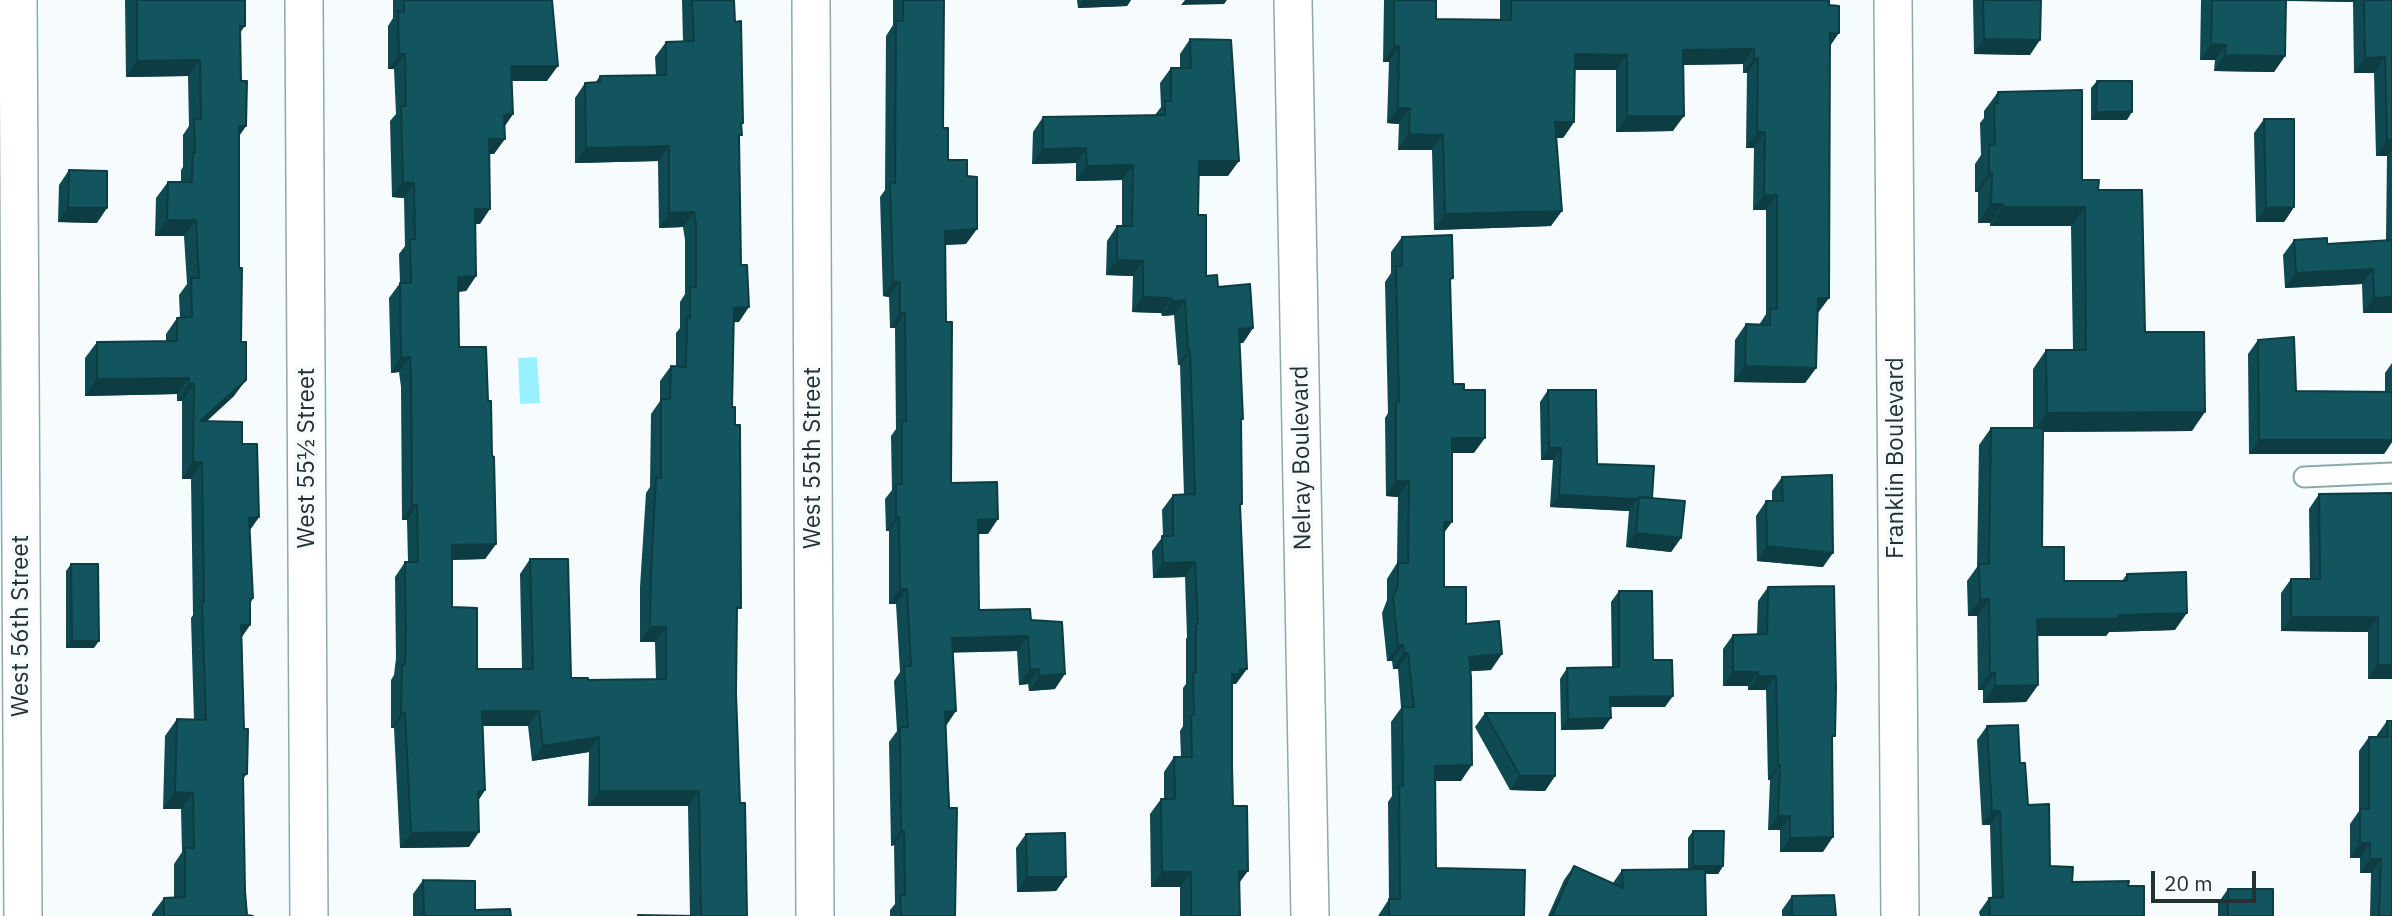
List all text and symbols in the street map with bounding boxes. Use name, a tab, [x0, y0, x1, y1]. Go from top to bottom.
street label: Franklin Boulevard	[1882, 357, 1910, 559]
street label: Nelray Boulevard	[1286, 365, 1318, 551]
street label: West 55½ Street	[293, 367, 321, 549]
street label: West 55th Street	[799, 367, 827, 549]
street label: West 56th Street	[7, 535, 35, 717]
scale bar	[2154, 856, 2259, 900]
text: 20 m	[2164, 869, 2213, 897]

